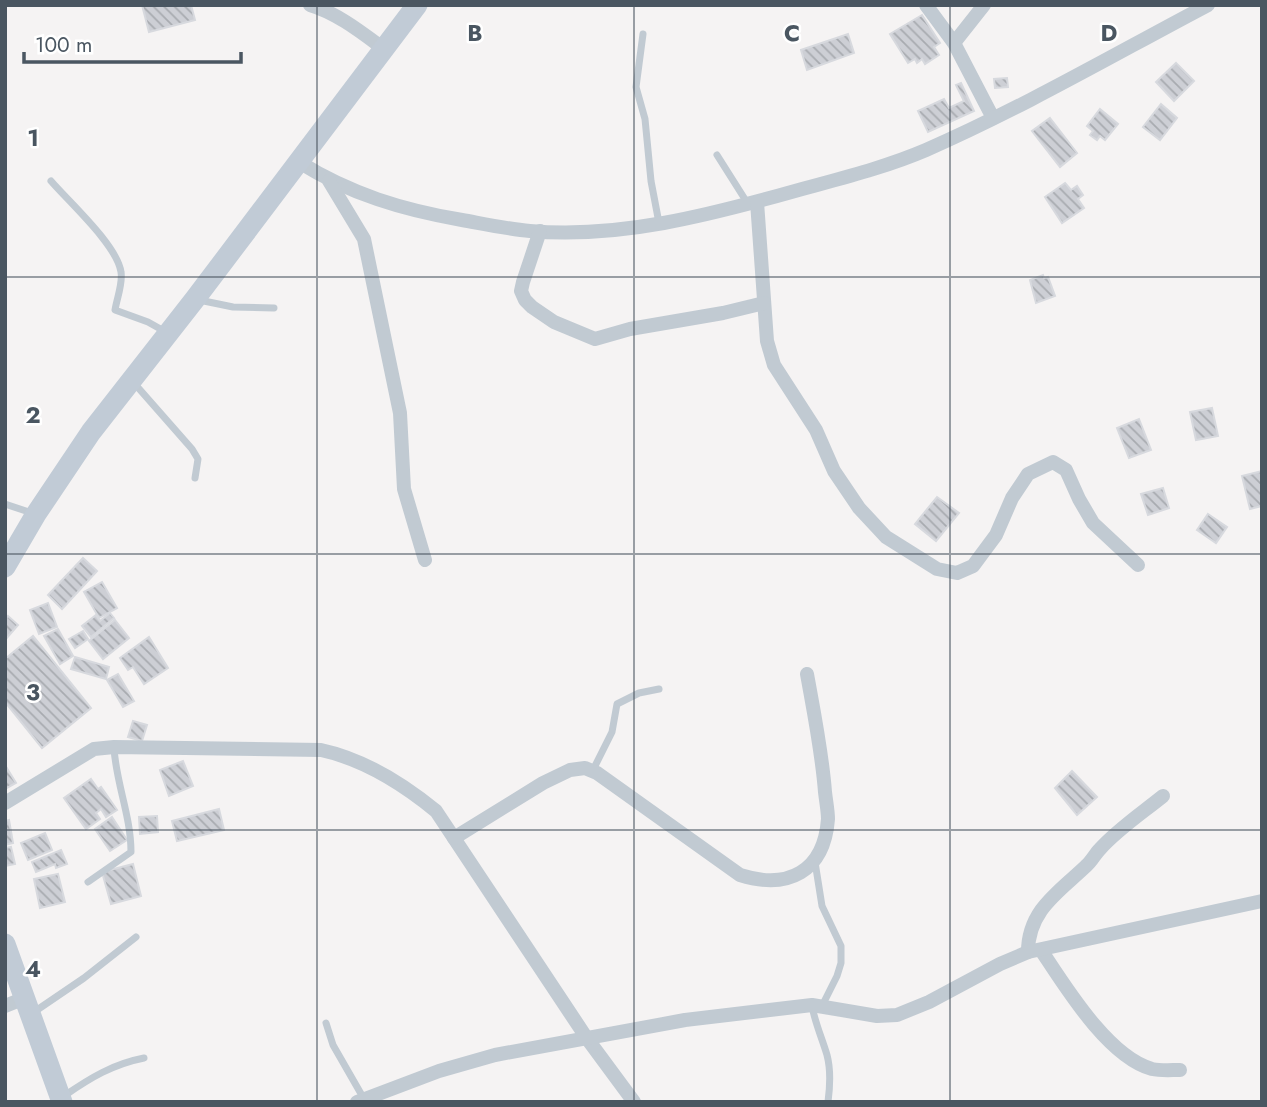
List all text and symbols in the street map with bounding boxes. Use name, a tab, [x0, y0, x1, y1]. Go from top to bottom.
text: B	[467, 16, 483, 50]
text: C	[784, 16, 800, 50]
text: D	[1101, 16, 1118, 50]
scale bar	[24, 21, 242, 65]
text: 100 m	[35, 30, 92, 60]
text: 1	[27, 121, 39, 155]
text: 2	[25, 398, 41, 432]
text: 3	[26, 675, 40, 709]
text: 4	[25, 952, 41, 986]

